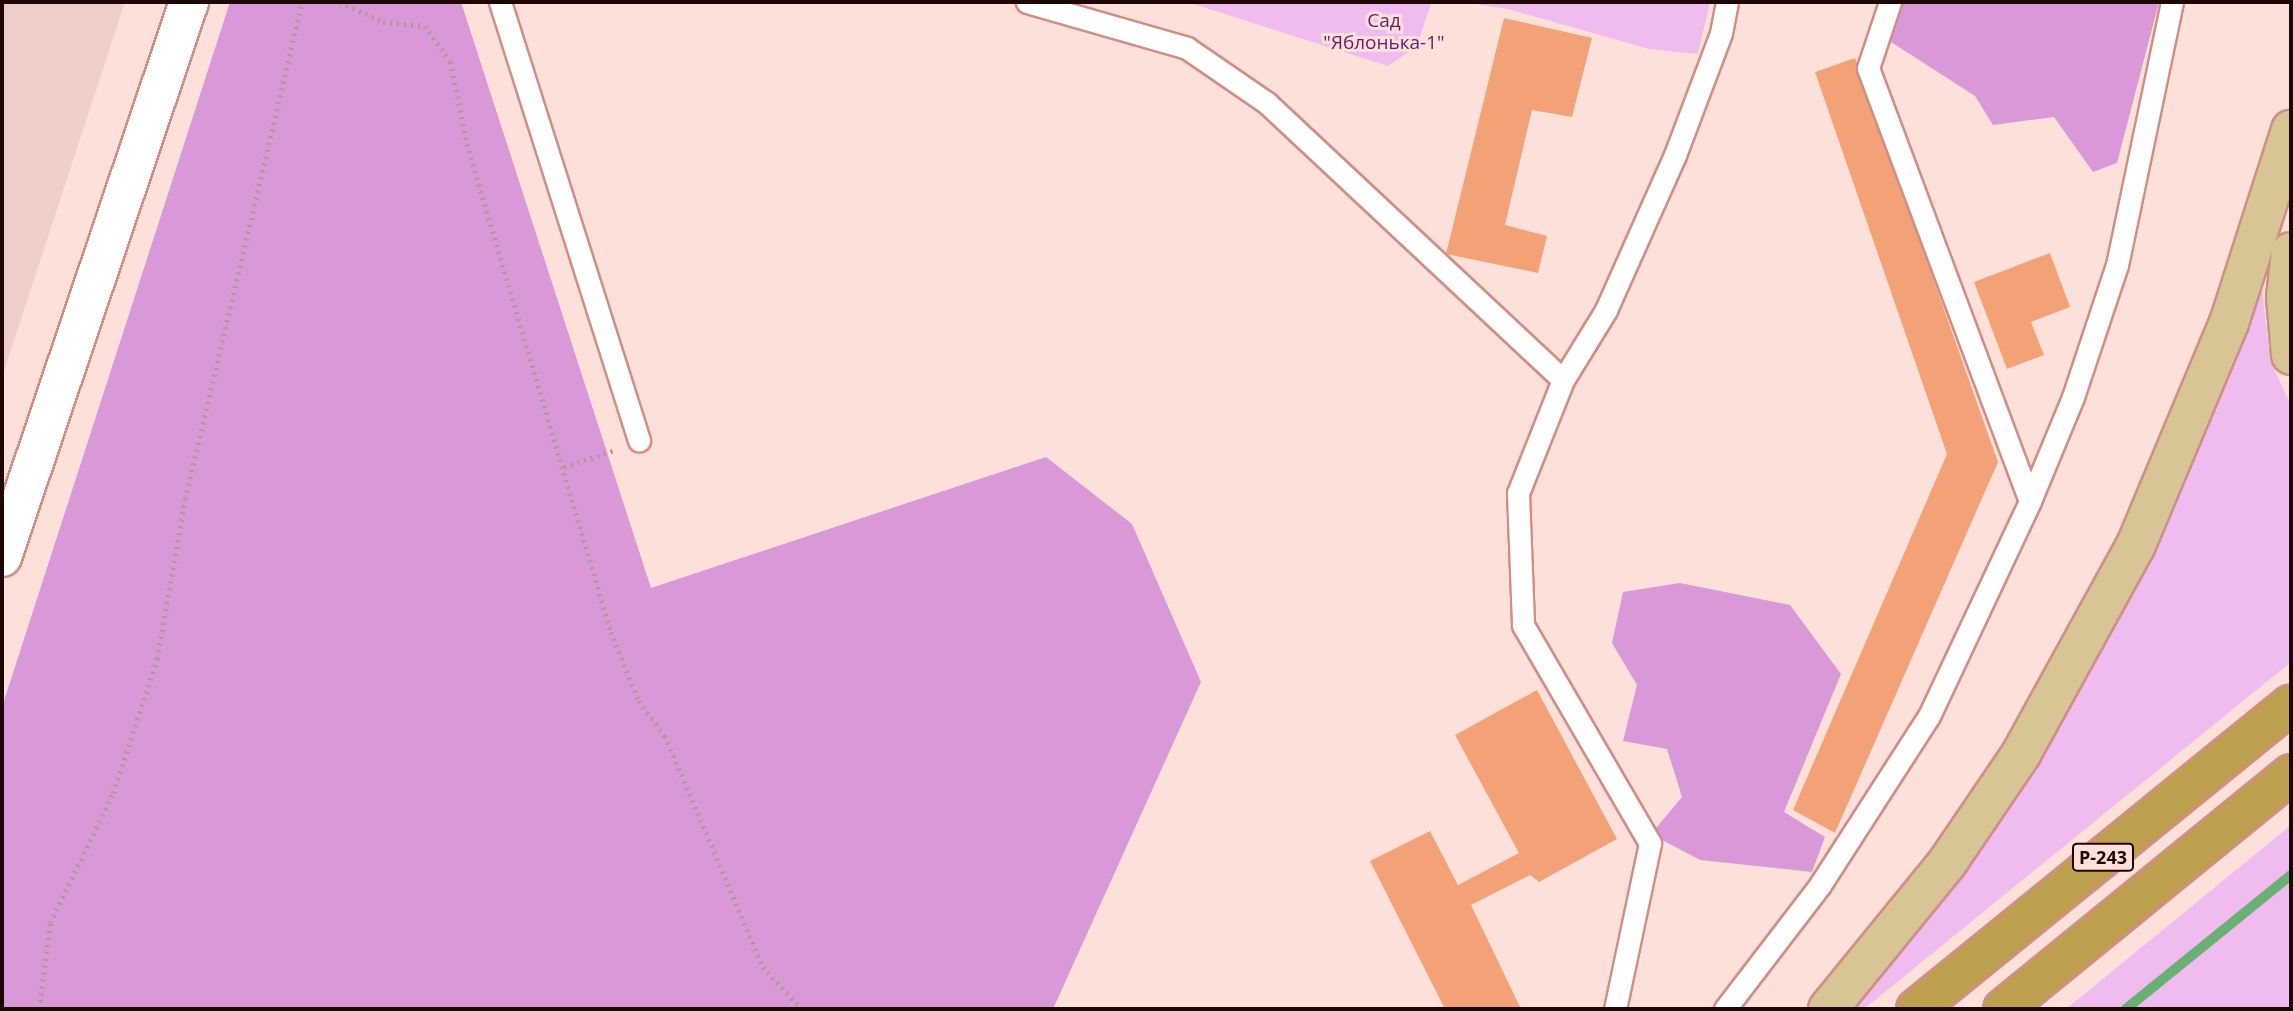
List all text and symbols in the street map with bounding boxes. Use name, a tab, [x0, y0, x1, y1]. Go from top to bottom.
park label: Сад "Яблонька-1"	[1323, 10, 1445, 54]
road number: Р-243	[2072, 842, 2134, 872]

